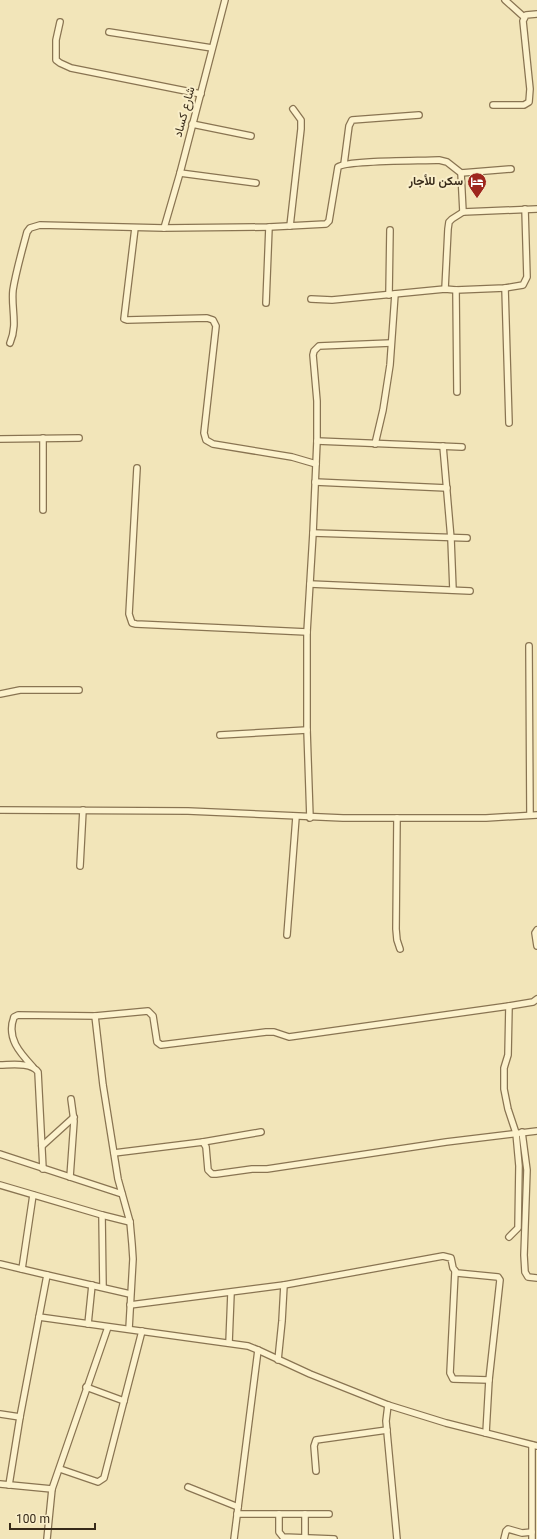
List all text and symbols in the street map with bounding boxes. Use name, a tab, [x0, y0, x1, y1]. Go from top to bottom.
street label: شارع كساد	[170, 85, 200, 139]
hotel icon: سكن للأجار	[466, 171, 488, 199]
place label: سكن للأجار	[408, 173, 463, 191]
scale bar	[10, 1505, 95, 1531]
text: 100 m	[16, 1511, 50, 1529]

